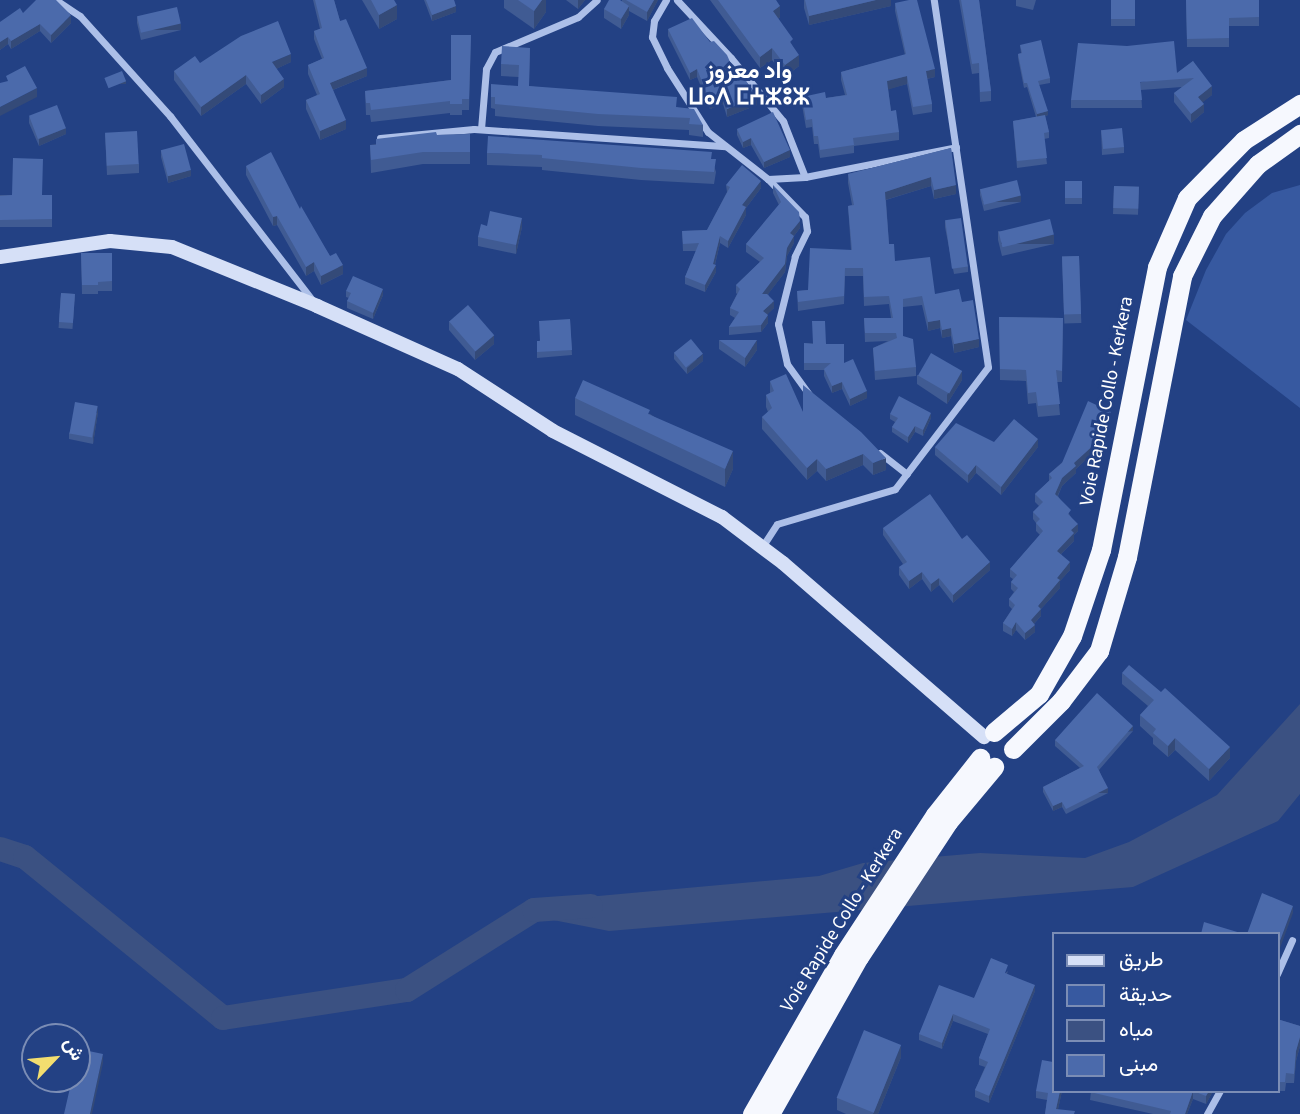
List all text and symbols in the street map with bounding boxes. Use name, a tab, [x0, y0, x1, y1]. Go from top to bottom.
district label: واد معزوز ⵡⴰⴷ ⵎⵄⵣⵓⵣ	[688, 57, 810, 111]
street label: Voie Rapide Collo - Kerkera	[1076, 294, 1138, 508]
street label: Voie Rapide Collo - Kerkera	[776, 824, 908, 1016]
legend	[1052, 932, 1279, 1093]
text: طريق	[1119, 944, 1164, 974]
text: حديقة	[1119, 979, 1172, 1009]
text: مياه	[1119, 1014, 1153, 1044]
north arrow	[21, 1023, 91, 1093]
text: ش	[56, 1033, 91, 1066]
text: مبنى	[1119, 1049, 1158, 1079]

